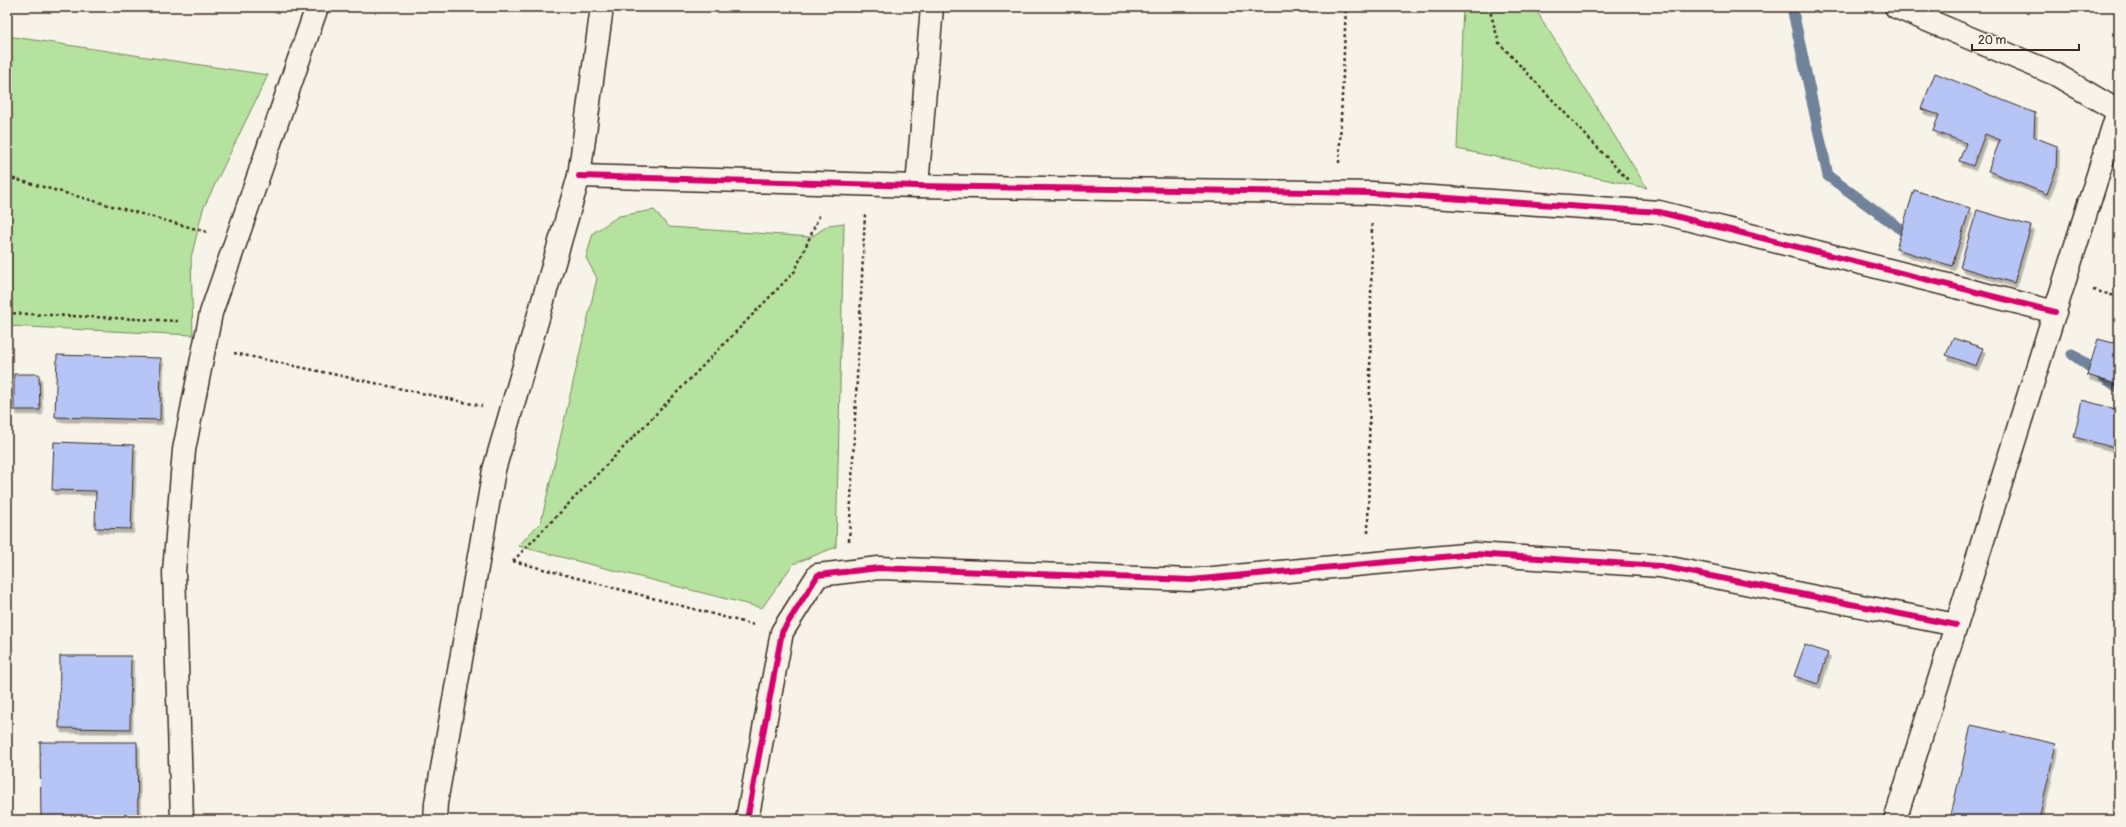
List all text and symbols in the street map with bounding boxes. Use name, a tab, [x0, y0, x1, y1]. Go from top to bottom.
scale bar	[1972, 26, 2079, 52]
text: 20 m	[1978, 33, 2007, 48]

